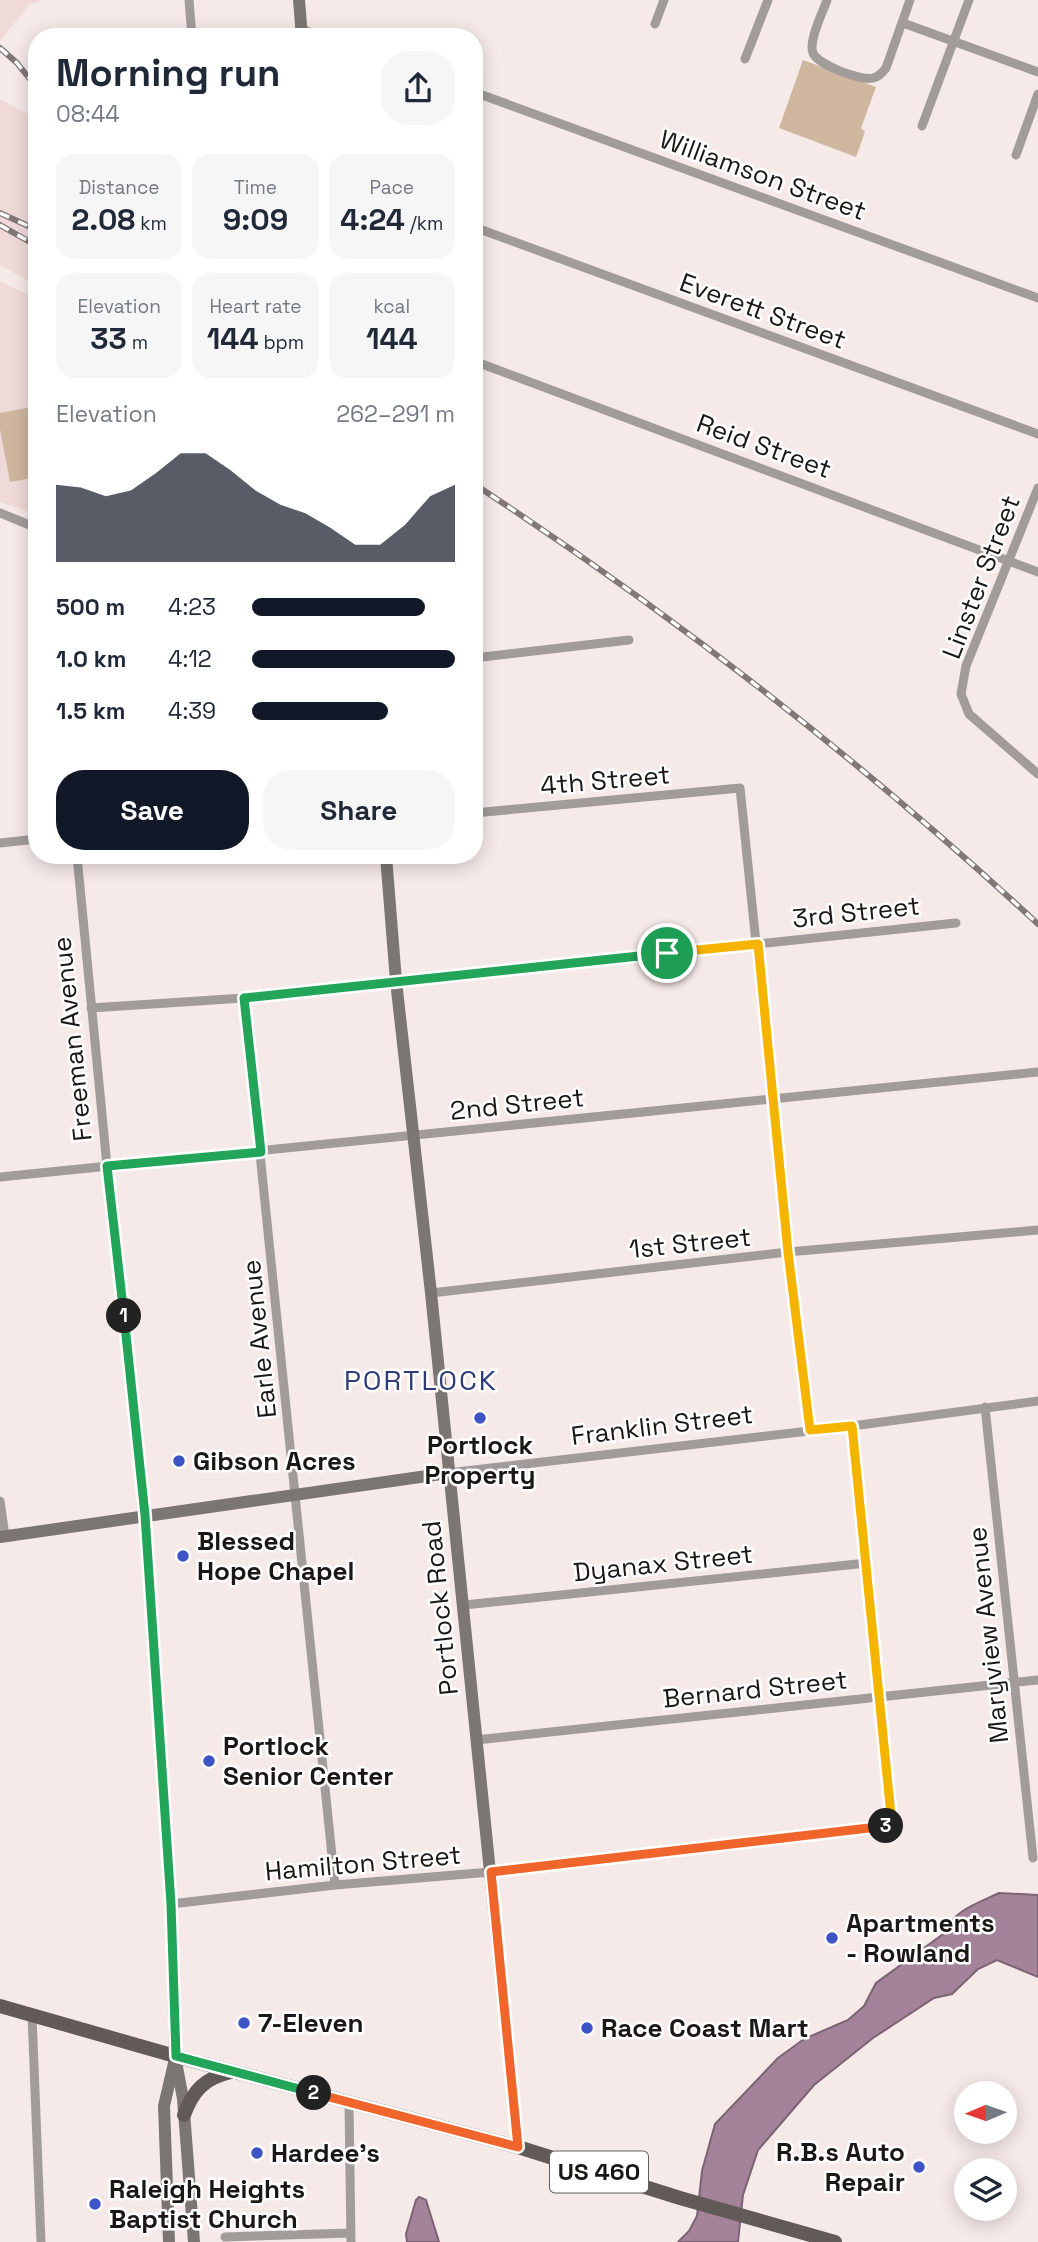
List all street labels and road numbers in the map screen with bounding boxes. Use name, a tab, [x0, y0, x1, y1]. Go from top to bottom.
street label: Williamson Street	[655, 122, 871, 228]
street label: Everett Street	[675, 265, 851, 357]
street label: Reid Street	[692, 406, 836, 486]
street label: Linster Street	[934, 490, 1028, 664]
street label: 4th Street	[539, 757, 671, 803]
street label: 3rd Street	[791, 888, 921, 936]
street label: Freeman Avenue	[44, 935, 100, 1143]
street label: 2nd Street	[448, 1080, 586, 1128]
street label: 1st Street	[627, 1220, 753, 1266]
street label: Earle Avenue	[234, 1258, 284, 1420]
street label: Franklin Street	[569, 1397, 755, 1453]
street label: Portlock Road	[414, 1519, 466, 1697]
street label: Maryview Avenue	[960, 1525, 1016, 1745]
street label: Dyanax Street	[571, 1537, 755, 1589]
street label: Bernard Street	[661, 1662, 849, 1716]
street label: Hamilton Street	[264, 1837, 462, 1889]
road number: US 460	[550, 2152, 648, 2192]

